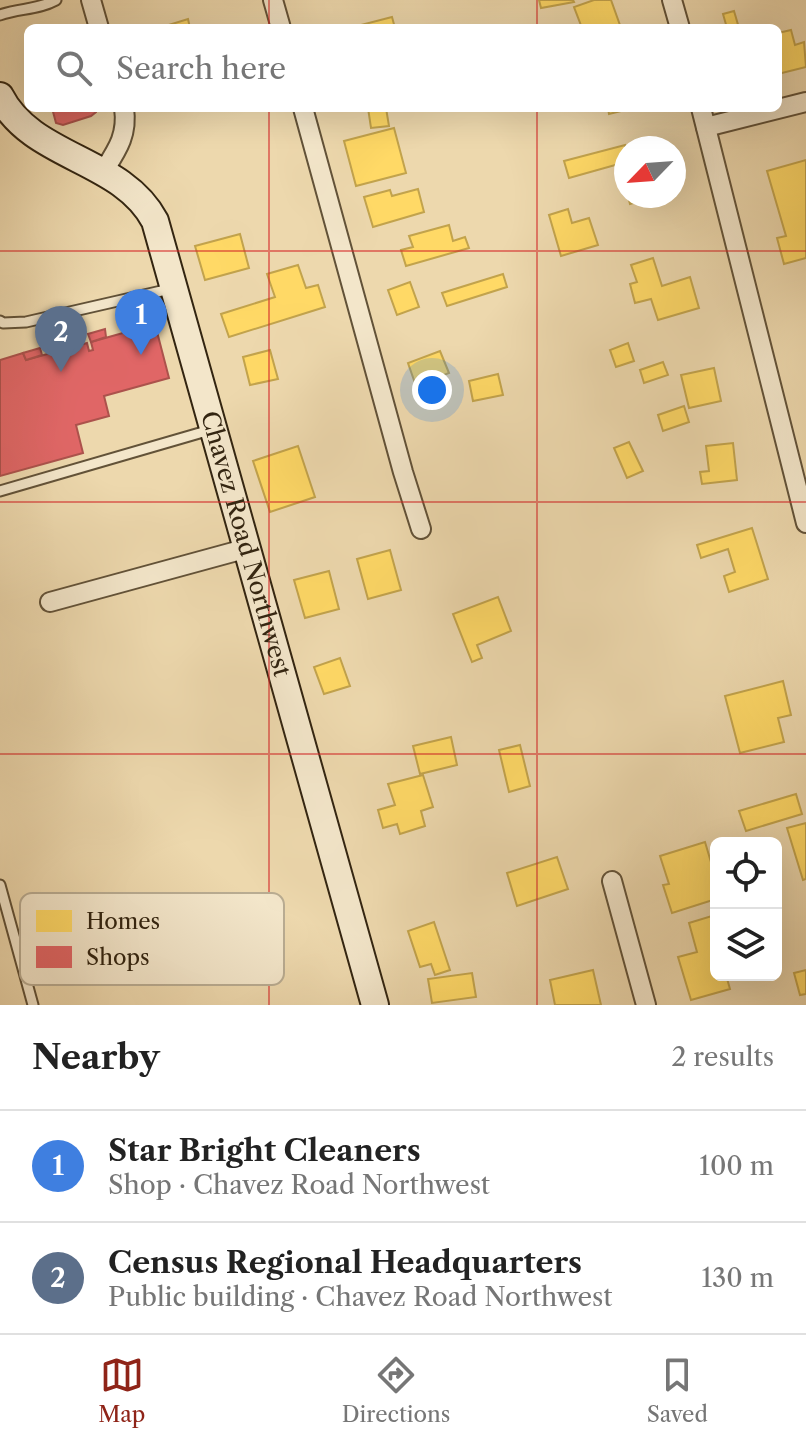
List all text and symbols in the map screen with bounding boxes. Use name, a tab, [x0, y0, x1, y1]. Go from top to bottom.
search box	[24, 24, 782, 112]
icon: search	[52, 46, 96, 90]
text: Search here	[116, 50, 286, 87]
north arrow	[614, 136, 686, 208]
pin: 1	[115, 289, 167, 355]
pin: 2	[35, 306, 87, 372]
your location	[412, 370, 452, 410]
street label: Chavez Road Northwest	[195, 408, 297, 680]
map controls	[710, 837, 782, 981]
button: locate	[710, 837, 782, 909]
legend	[20, 893, 284, 985]
text: Homes	[86, 908, 160, 935]
button: layers	[710, 909, 782, 981]
text: Shops	[86, 944, 150, 971]
text: Nearby	[32, 1036, 160, 1078]
text: 2 results	[671, 1041, 774, 1073]
text: Star Bright Cleaners	[108, 1132, 421, 1169]
text: 1	[52, 1150, 64, 1182]
text: 100 m	[699, 1150, 774, 1182]
text: Shop · Chavez Road Northwest	[108, 1169, 490, 1201]
text: Census Regional Headquarters	[108, 1244, 582, 1281]
text: 2	[50, 1262, 66, 1294]
text: 130 m	[701, 1262, 774, 1294]
text: Public building · Chavez Road Northwest	[108, 1281, 612, 1313]
tab: Map	[98, 1353, 145, 1428]
tab: Directions	[342, 1353, 450, 1428]
tab: Saved	[647, 1353, 708, 1428]

